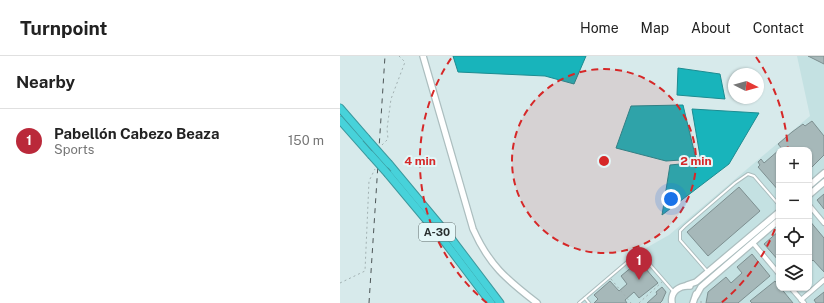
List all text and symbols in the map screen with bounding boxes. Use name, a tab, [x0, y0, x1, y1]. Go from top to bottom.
text: Turnpoint	[20, 17, 107, 39]
text: Home	[580, 20, 619, 36]
text: Map	[641, 20, 669, 36]
text: About	[691, 20, 731, 36]
text: Contact	[753, 20, 804, 36]
north arrow	[728, 68, 764, 104]
text: Nearby	[16, 72, 75, 92]
text: Pabellón Cabezo Beaza	[54, 125, 219, 142]
text: 1	[26, 133, 32, 148]
text: 150 m	[288, 133, 324, 148]
text: Sports	[54, 142, 94, 157]
map controls	[776, 147, 812, 291]
button: +	[776, 147, 812, 183]
text: 4 min	[404, 154, 436, 168]
centre of rings	[597, 154, 611, 168]
text: 2 min	[680, 154, 712, 168]
button: −	[776, 183, 812, 219]
your location	[661, 189, 681, 209]
button: locate	[776, 219, 812, 255]
road number: A-30	[419, 223, 455, 241]
pin: 1	[626, 247, 652, 280]
button: layers	[776, 255, 812, 291]

